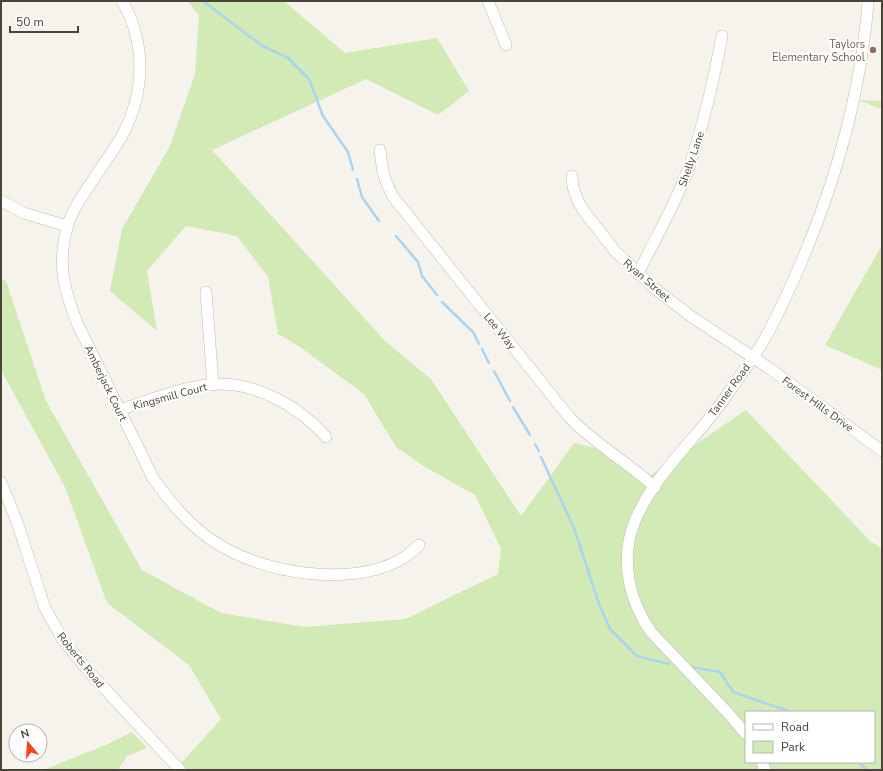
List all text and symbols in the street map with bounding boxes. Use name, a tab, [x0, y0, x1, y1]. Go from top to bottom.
scale bar	[10, 8, 78, 34]
text: 50 m	[16, 14, 44, 30]
place label: Taylors Elementary School	[772, 37, 866, 65]
marker: Taylors Elementary School	[868, 45, 878, 55]
street label: Shelly Lane	[675, 129, 708, 189]
street label: Ryan Street	[620, 256, 674, 305]
street label: Lee Way	[480, 310, 519, 353]
street label: Amberjack Court	[81, 343, 131, 424]
street label: Tanner Road	[705, 361, 754, 420]
street label: Forest Hills Drive	[779, 373, 857, 436]
street label: Kingsmill Court	[131, 379, 209, 414]
street label: Roberts Road	[54, 629, 108, 691]
legend	[745, 711, 875, 763]
text: Road	[781, 719, 809, 735]
north arrow	[8, 723, 48, 763]
text: N	[19, 726, 31, 742]
text: Park	[781, 739, 806, 755]

